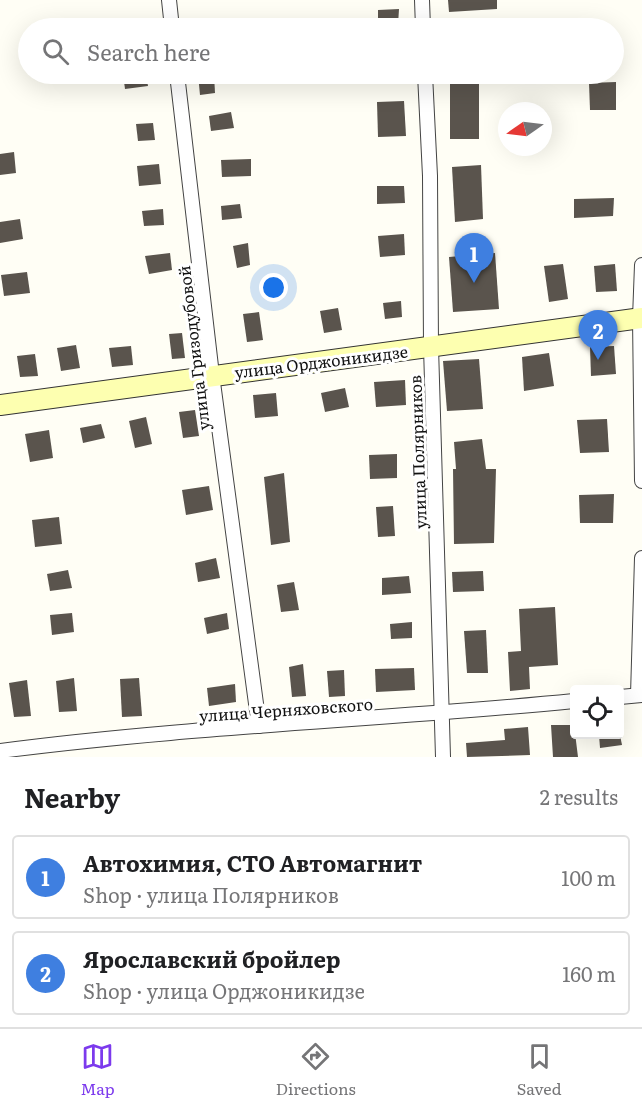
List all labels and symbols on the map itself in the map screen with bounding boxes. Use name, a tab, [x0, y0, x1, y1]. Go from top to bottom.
north arrow	[498, 102, 552, 156]
pin: 1	[454, 234, 494, 283]
street label: улица Гризодубовой	[171, 264, 215, 432]
your location	[259, 273, 288, 302]
pin: 2	[578, 310, 618, 360]
street label: улица Орджоникидзе	[233, 338, 409, 384]
street label: улица Полярников	[402, 375, 432, 529]
street label: улица Черняховского	[198, 691, 374, 727]

